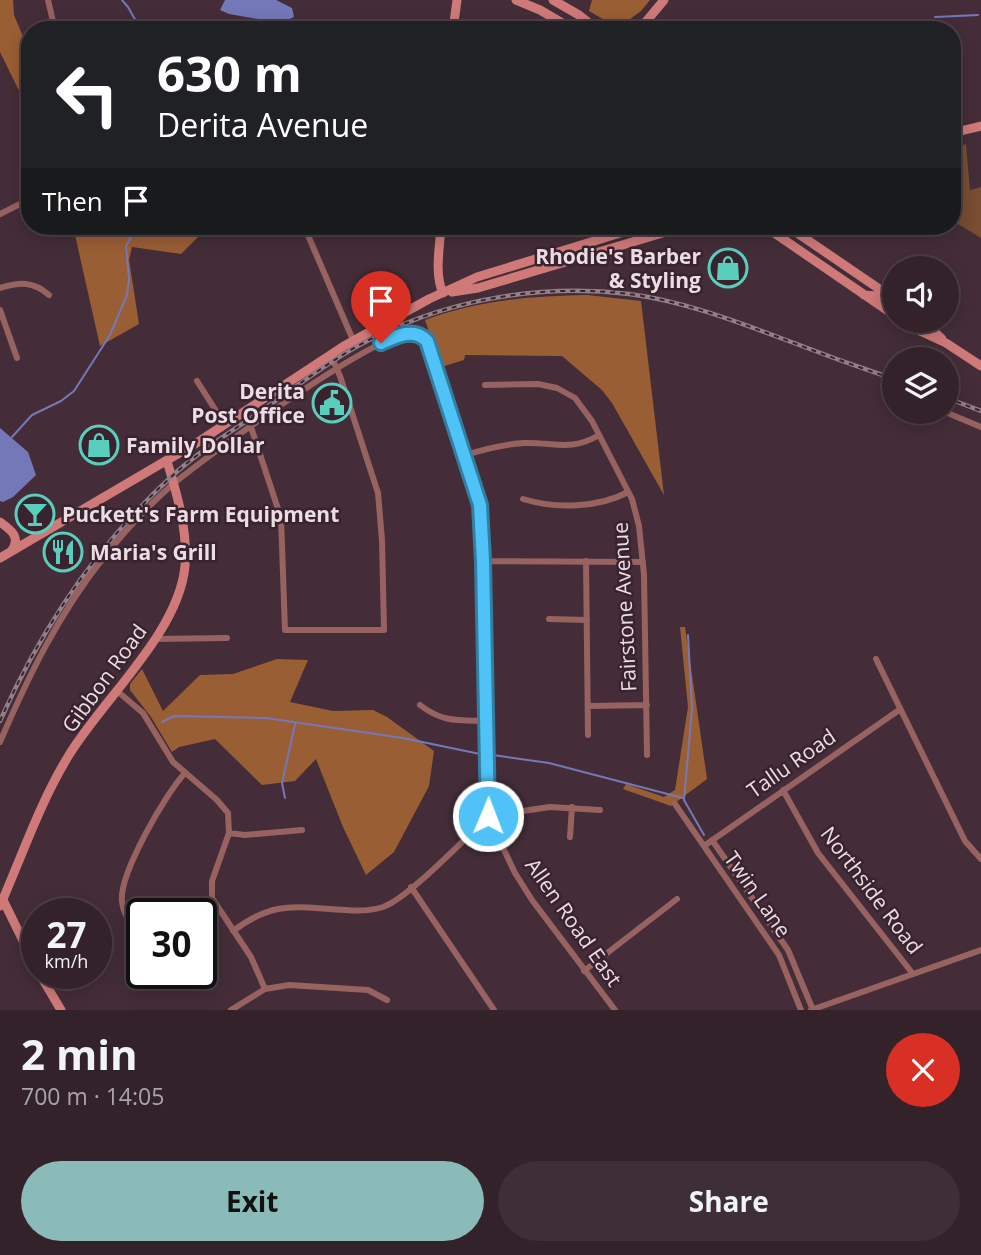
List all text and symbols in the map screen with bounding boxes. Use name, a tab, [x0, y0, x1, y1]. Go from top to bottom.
text: 630 m	[157, 40, 302, 106]
icon: left	[42, 49, 133, 140]
text: Derita Avenue	[157, 103, 368, 146]
icon: arrive	[117, 182, 155, 220]
text: Then	[42, 183, 103, 219]
place label: Rhodie's Barber & Styling	[535, 242, 701, 294]
shop icon: Rhodie's Barber & Styling	[707, 247, 749, 289]
map controls	[882, 256, 959, 424]
button: sound	[882, 256, 959, 333]
pin	[351, 271, 411, 343]
icon: arrive	[362, 282, 400, 320]
button: layers	[882, 347, 959, 424]
place label: Derita Post Office	[191, 377, 305, 429]
public building icon: Derita Post Office	[311, 382, 353, 424]
shop icon: Family Dollar	[78, 424, 120, 466]
place label: Family Dollar	[126, 431, 265, 459]
bar icon: Puckett's Farm Equipment	[14, 493, 56, 535]
place label: Puckett's Farm Equipment	[62, 500, 339, 528]
street label: Fairstone Avenue	[606, 522, 642, 692]
restaurant icon: Maria's Grill	[42, 531, 84, 573]
place label: Maria's Grill	[90, 538, 217, 566]
street label: Gibbon Road	[55, 618, 153, 738]
street label: Tallu Road	[741, 722, 841, 804]
position arrow	[451, 779, 525, 853]
street label: Northside Road	[815, 821, 929, 959]
street label: Twin Lane	[718, 846, 798, 942]
street label: Allen Road East	[519, 852, 629, 992]
speed limit sign: 30	[126, 898, 217, 989]
text: 27	[46, 911, 87, 958]
text: km/h	[45, 949, 88, 973]
text: 2 min	[21, 1025, 138, 1082]
button: close	[886, 1033, 960, 1107]
text: 700 m · 14:05	[21, 1080, 164, 1112]
button: Exit	[21, 1161, 484, 1241]
button: Share	[498, 1161, 960, 1241]

